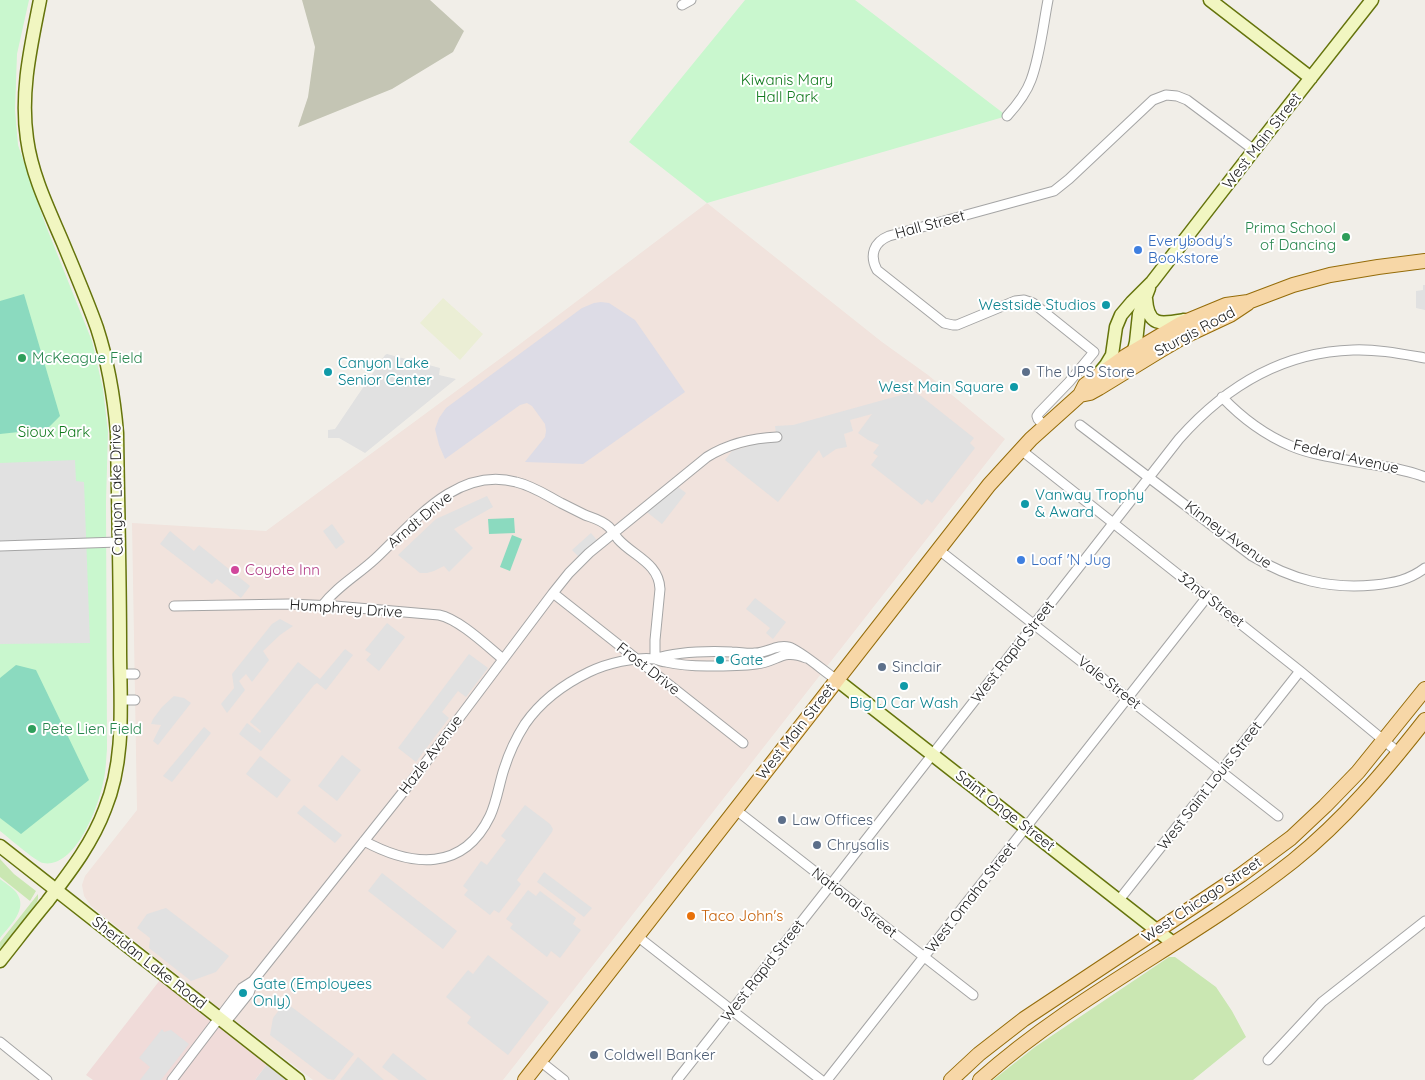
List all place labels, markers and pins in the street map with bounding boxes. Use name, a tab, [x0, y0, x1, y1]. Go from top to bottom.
place label: Prima School of Dancing	[1245, 219, 1336, 254]
marker: Prima School of Dancing	[1340, 231, 1352, 243]
place label: Everybody's Bookstore	[1148, 232, 1233, 267]
marker: Everybody's Bookstore	[1132, 244, 1144, 256]
place label: Westside Studios	[978, 296, 1096, 314]
marker: Westside Studios	[1100, 299, 1112, 311]
place label: McKeague Field	[32, 349, 143, 367]
marker: McKeague Field	[16, 352, 28, 364]
place label: Canyon Lake Senior Center	[338, 354, 432, 389]
place label: The UPS Store	[1036, 363, 1135, 381]
marker: Canyon Lake Senior Center	[322, 366, 334, 378]
marker: The UPS Store	[1020, 366, 1032, 378]
place label: West Main Square	[879, 378, 1004, 396]
marker: West Main Square	[1008, 381, 1020, 393]
place label: Vanway Trophy & Award	[1035, 486, 1144, 521]
marker: Vanway Trophy & Award	[1019, 498, 1031, 510]
place label: Loaf 'N Jug	[1031, 551, 1111, 569]
marker: Loaf 'N Jug	[1015, 554, 1027, 566]
place label: Coyote Inn	[245, 561, 320, 579]
marker: Coyote Inn	[229, 564, 241, 576]
place label: Gate	[730, 651, 763, 669]
marker: Gate	[714, 654, 726, 666]
place label: Sinclair	[892, 658, 942, 676]
marker: Sinclair	[876, 661, 888, 673]
marker: Big D Car Wash	[898, 680, 910, 692]
place label: Big D Car Wash	[849, 694, 959, 712]
place label: Pete Lien Field	[42, 720, 142, 738]
marker: Pete Lien Field	[26, 723, 38, 735]
place label: Law Offices	[792, 811, 873, 829]
marker: Law Offices	[776, 814, 788, 826]
place label: Chrysalis	[827, 836, 889, 854]
marker: Chrysalis	[811, 839, 823, 851]
place label: Taco John's	[701, 907, 783, 925]
marker: Taco John's	[685, 910, 697, 922]
place label: Gate (Employees Only)	[253, 975, 372, 1010]
marker: Gate (Employees Only)	[237, 987, 249, 999]
place label: Coldwell Banker	[604, 1046, 715, 1064]
marker: Coldwell Banker	[588, 1049, 600, 1061]

